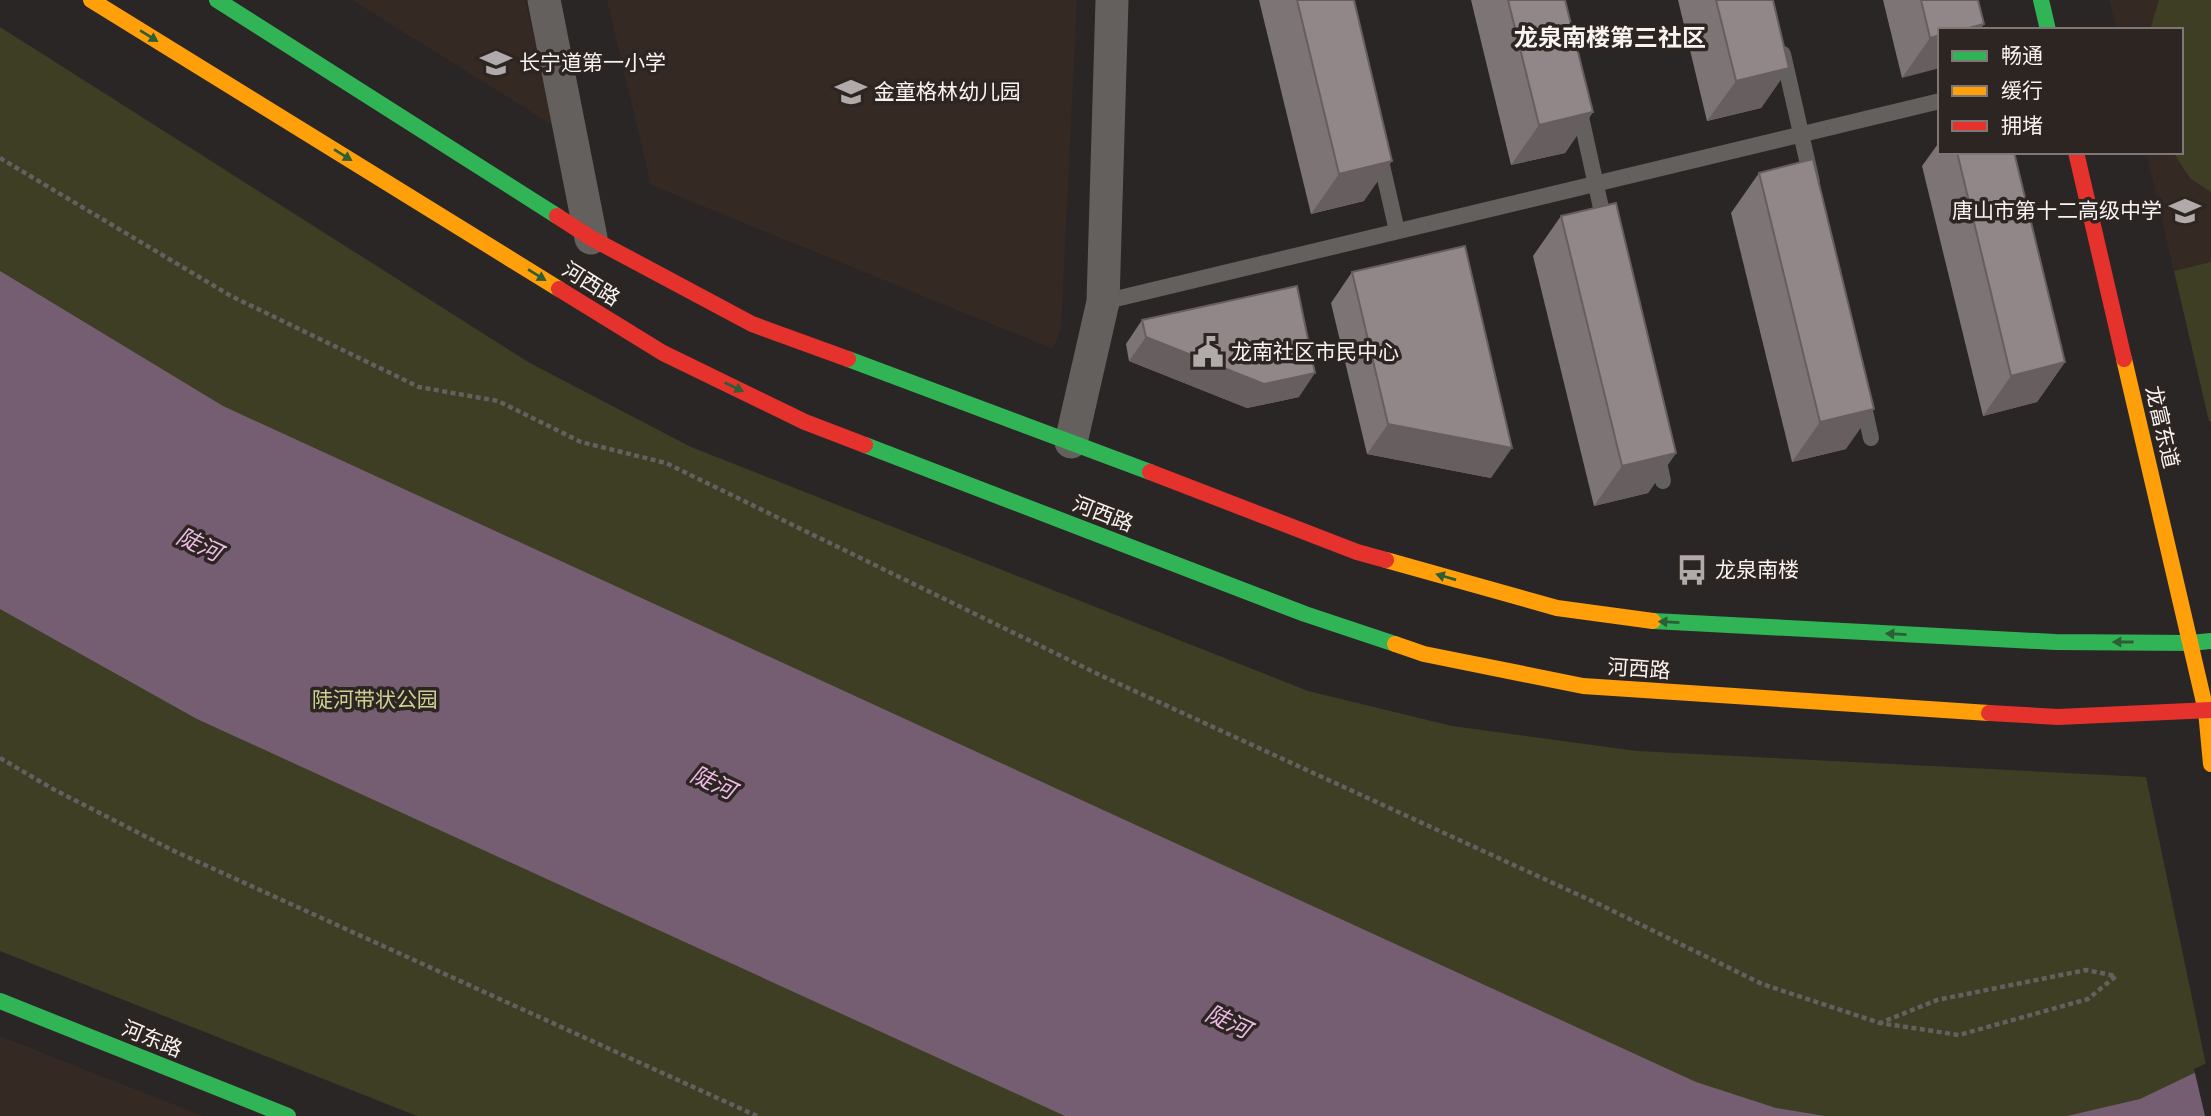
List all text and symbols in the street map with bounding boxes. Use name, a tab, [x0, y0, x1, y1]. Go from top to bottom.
district label: 龙泉南楼第三社区	[1514, 24, 1706, 52]
legend	[1938, 28, 2183, 154]
one-way arrow	[140, 29, 159, 42]
text: 畅通	[2001, 44, 2043, 68]
school or university icon: 长宁道第一小学	[479, 46, 513, 80]
place label: 长宁道第一小学	[519, 51, 666, 75]
school or university icon: 金童格林幼儿园	[834, 75, 868, 109]
text: 缓行	[2001, 79, 2043, 103]
place label: 金童格林幼儿园	[874, 80, 1021, 104]
text: 拥堵	[2001, 114, 2043, 138]
one-way arrow	[334, 149, 353, 162]
school or university icon: 唐山市第十二高级中学	[2168, 194, 2202, 228]
place label: 唐山市第十二高级中学	[1952, 199, 2162, 223]
street label: 河西路	[558, 257, 624, 311]
one-way arrow	[527, 268, 546, 281]
public building icon: 龙南社区市民中心	[1191, 335, 1225, 369]
place label: 龙南社区市民中心	[1231, 340, 1399, 364]
one-way arrow	[724, 382, 744, 393]
street label: 龙富东道	[2141, 383, 2183, 471]
street label: 河西路	[1069, 492, 1137, 536]
water label: 陡河	[172, 523, 229, 569]
bus stop icon: 龙泉南楼	[1675, 553, 1709, 587]
place label: 龙泉南楼	[1715, 558, 1799, 582]
one-way arrow	[1435, 572, 1456, 582]
one-way arrow	[1657, 616, 1679, 627]
one-way arrow	[1885, 628, 1907, 639]
one-way arrow	[2112, 637, 2134, 648]
street label: 河西路	[1607, 655, 1671, 683]
park label: 陡河带状公园	[312, 688, 438, 712]
water label: 陡河	[686, 761, 743, 807]
water label: 陡河	[1201, 1000, 1258, 1046]
street label: 河东路	[118, 1016, 186, 1062]

